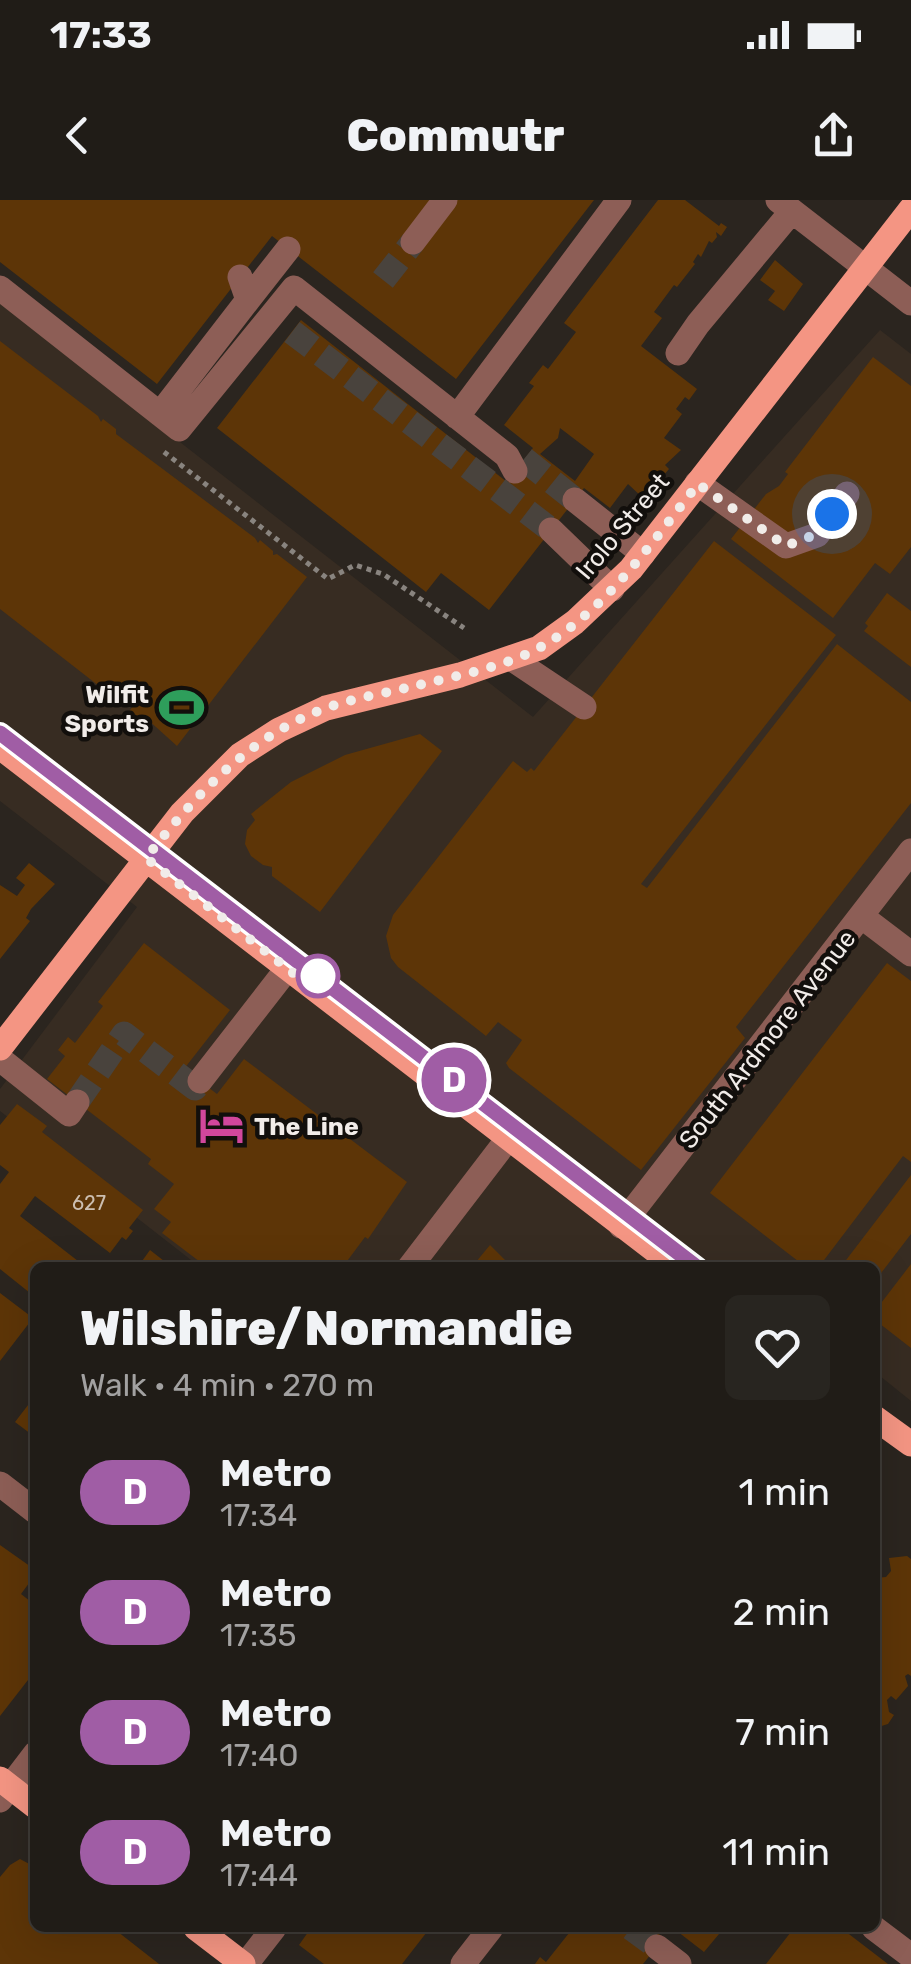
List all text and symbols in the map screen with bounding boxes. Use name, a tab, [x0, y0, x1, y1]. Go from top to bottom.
text: 17:33	[50, 12, 152, 58]
icon: back	[50, 108, 105, 163]
icon: share	[806, 108, 861, 163]
text: Commutr	[347, 109, 564, 162]
street label: Irolo Street	[570, 467, 675, 585]
your location	[807, 489, 857, 539]
place label: Wilfit Sports	[65, 680, 149, 738]
sports icon: Wilfit Sports	[158, 684, 206, 732]
street label: South Ardmore Avenue	[673, 924, 862, 1154]
unlabelled marker	[297, 955, 339, 997]
line badge: D	[422, 1048, 486, 1112]
text: D	[441, 1059, 467, 1101]
hotel icon: The Line	[197, 1102, 245, 1150]
place label: The Line	[254, 1112, 359, 1141]
house number: 627	[72, 1191, 106, 1215]
button: heart	[725, 1295, 830, 1400]
text: Wilshire/Normandie	[80, 1300, 573, 1357]
text: Walk · 4 min · 270 m	[80, 1366, 374, 1404]
text: Metro	[220, 1450, 332, 1496]
text: 1 min	[738, 1469, 830, 1515]
text: D	[122, 1471, 148, 1513]
text: 17:34	[220, 1496, 297, 1534]
text: Metro	[220, 1570, 332, 1616]
text: 2 min	[732, 1589, 830, 1635]
text: D	[122, 1591, 148, 1633]
text: 17:35	[220, 1616, 297, 1654]
text: Metro	[220, 1690, 332, 1736]
text: 7 min	[735, 1709, 830, 1755]
text: D	[122, 1711, 148, 1753]
text: 17:40	[220, 1736, 299, 1774]
text: Metro	[220, 1810, 332, 1856]
text: 11 min	[722, 1829, 830, 1875]
text: D	[122, 1831, 148, 1873]
text: 17:44	[220, 1856, 298, 1894]

